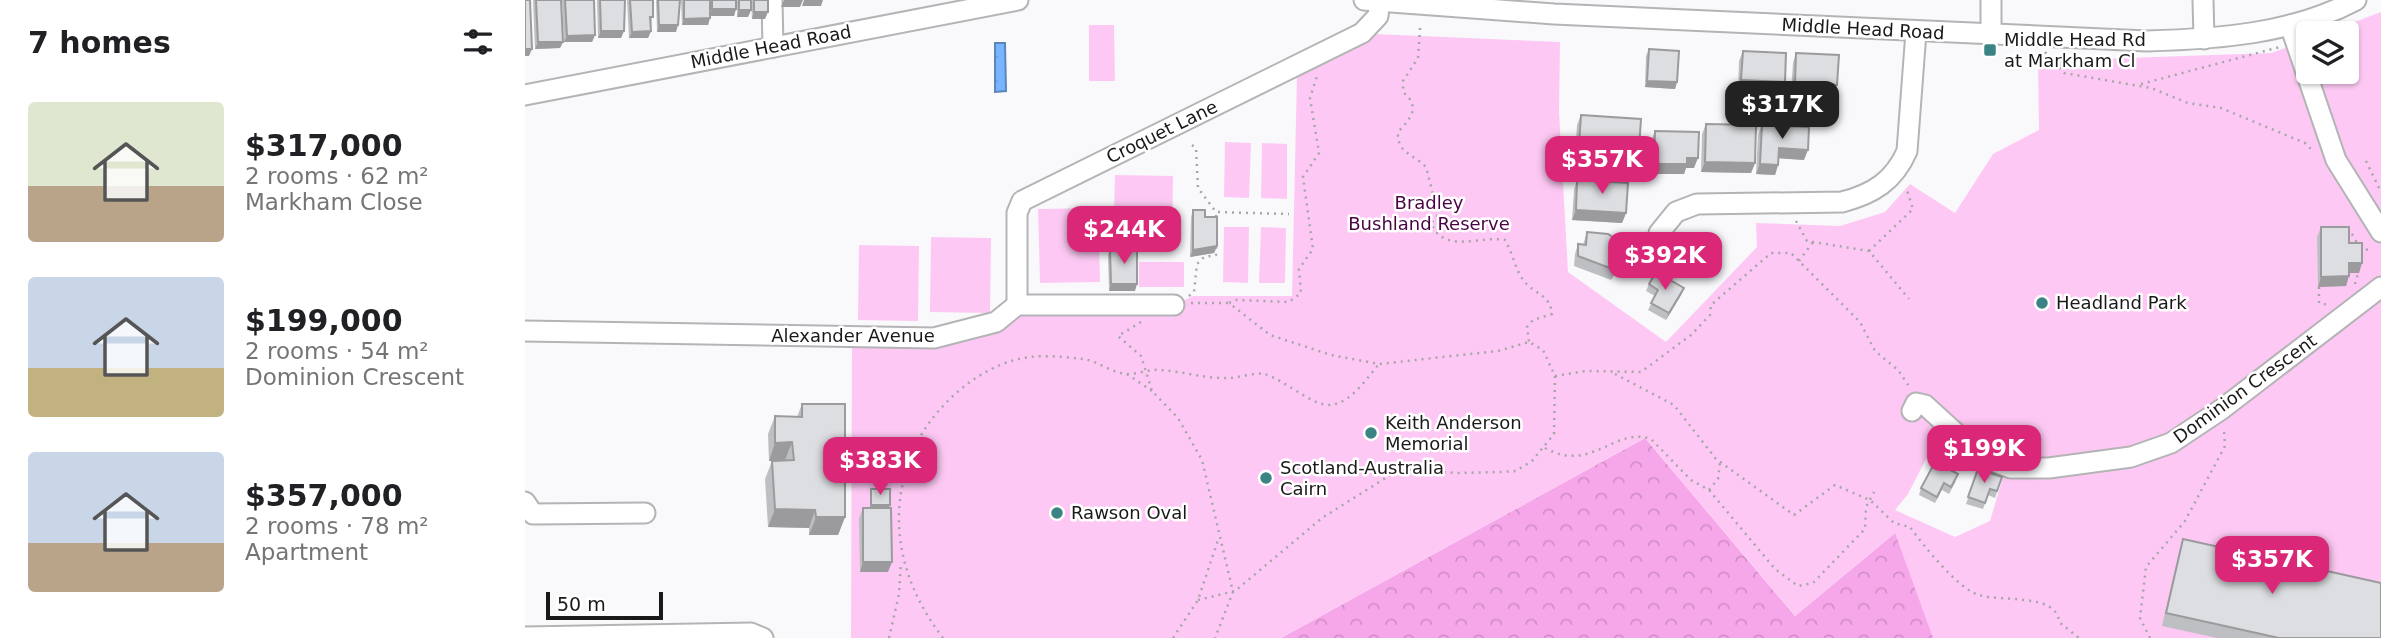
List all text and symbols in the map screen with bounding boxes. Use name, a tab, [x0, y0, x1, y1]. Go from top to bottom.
street label: Middle Head Road	[1781, 14, 1945, 43]
street label: Middle Head Road	[689, 21, 853, 72]
map controls	[2296, 21, 2359, 84]
button: layers	[2296, 21, 2359, 84]
icon: filters	[459, 23, 497, 61]
text: 7 homes	[28, 25, 171, 60]
place label: Middle Head Rd at Markham Cl	[2004, 29, 2146, 71]
marker: Middle Head Rd at Markham Cl	[1982, 42, 1998, 58]
pin: $317K	[1733, 82, 1831, 141]
text: $317K	[1741, 91, 1823, 117]
street label: Croquet Lane	[1103, 96, 1221, 167]
text: $317,000	[245, 128, 403, 163]
icon: home	[84, 130, 168, 214]
pin: $357K	[1553, 136, 1651, 196]
text: $357K	[1561, 146, 1643, 172]
text: 2 rooms · 62 m²	[245, 163, 429, 189]
text: Markham Close	[245, 189, 423, 215]
park label: Bradley Bushland Reserve	[1348, 192, 1510, 234]
pin: $244K	[1075, 206, 1173, 266]
text: $244K	[1083, 216, 1165, 242]
pin: $392K	[1616, 232, 1714, 292]
text: $392K	[1624, 242, 1706, 268]
place label: Headland Park	[2056, 292, 2187, 313]
marker: Headland Park	[2034, 295, 2050, 311]
text: $199,000	[245, 303, 403, 338]
icon: home	[84, 305, 168, 389]
street label: Alexander Avenue	[771, 325, 935, 346]
street label: Dominion Crescent	[2169, 330, 2320, 447]
text: 2 rooms · 54 m²	[245, 338, 429, 364]
text: Dominion Crescent	[245, 364, 464, 390]
place label: Keith Anderson Memorial	[1385, 412, 1522, 454]
marker: Keith Anderson Memorial	[1363, 425, 1379, 441]
pin: $199K	[1935, 426, 2033, 485]
text: $199K	[1943, 435, 2025, 461]
pin: $383K	[831, 438, 929, 497]
text: $383K	[839, 447, 921, 473]
place label: Scotland-Australia Cairn	[1280, 457, 1444, 499]
marker: Scotland-Australia Cairn	[1258, 470, 1274, 486]
text: $357,000	[245, 478, 403, 513]
icon: home	[84, 480, 168, 564]
place label: Rawson Oval	[1071, 502, 1187, 523]
marker: Rawson Oval	[1049, 505, 1065, 521]
text: 2 rooms · 78 m²	[245, 513, 429, 539]
pin: $357K	[2223, 536, 2321, 596]
text: Apartment	[245, 539, 368, 565]
text: $357K	[2231, 546, 2313, 572]
scale bar	[546, 589, 663, 621]
text: 50 m	[557, 593, 606, 615]

